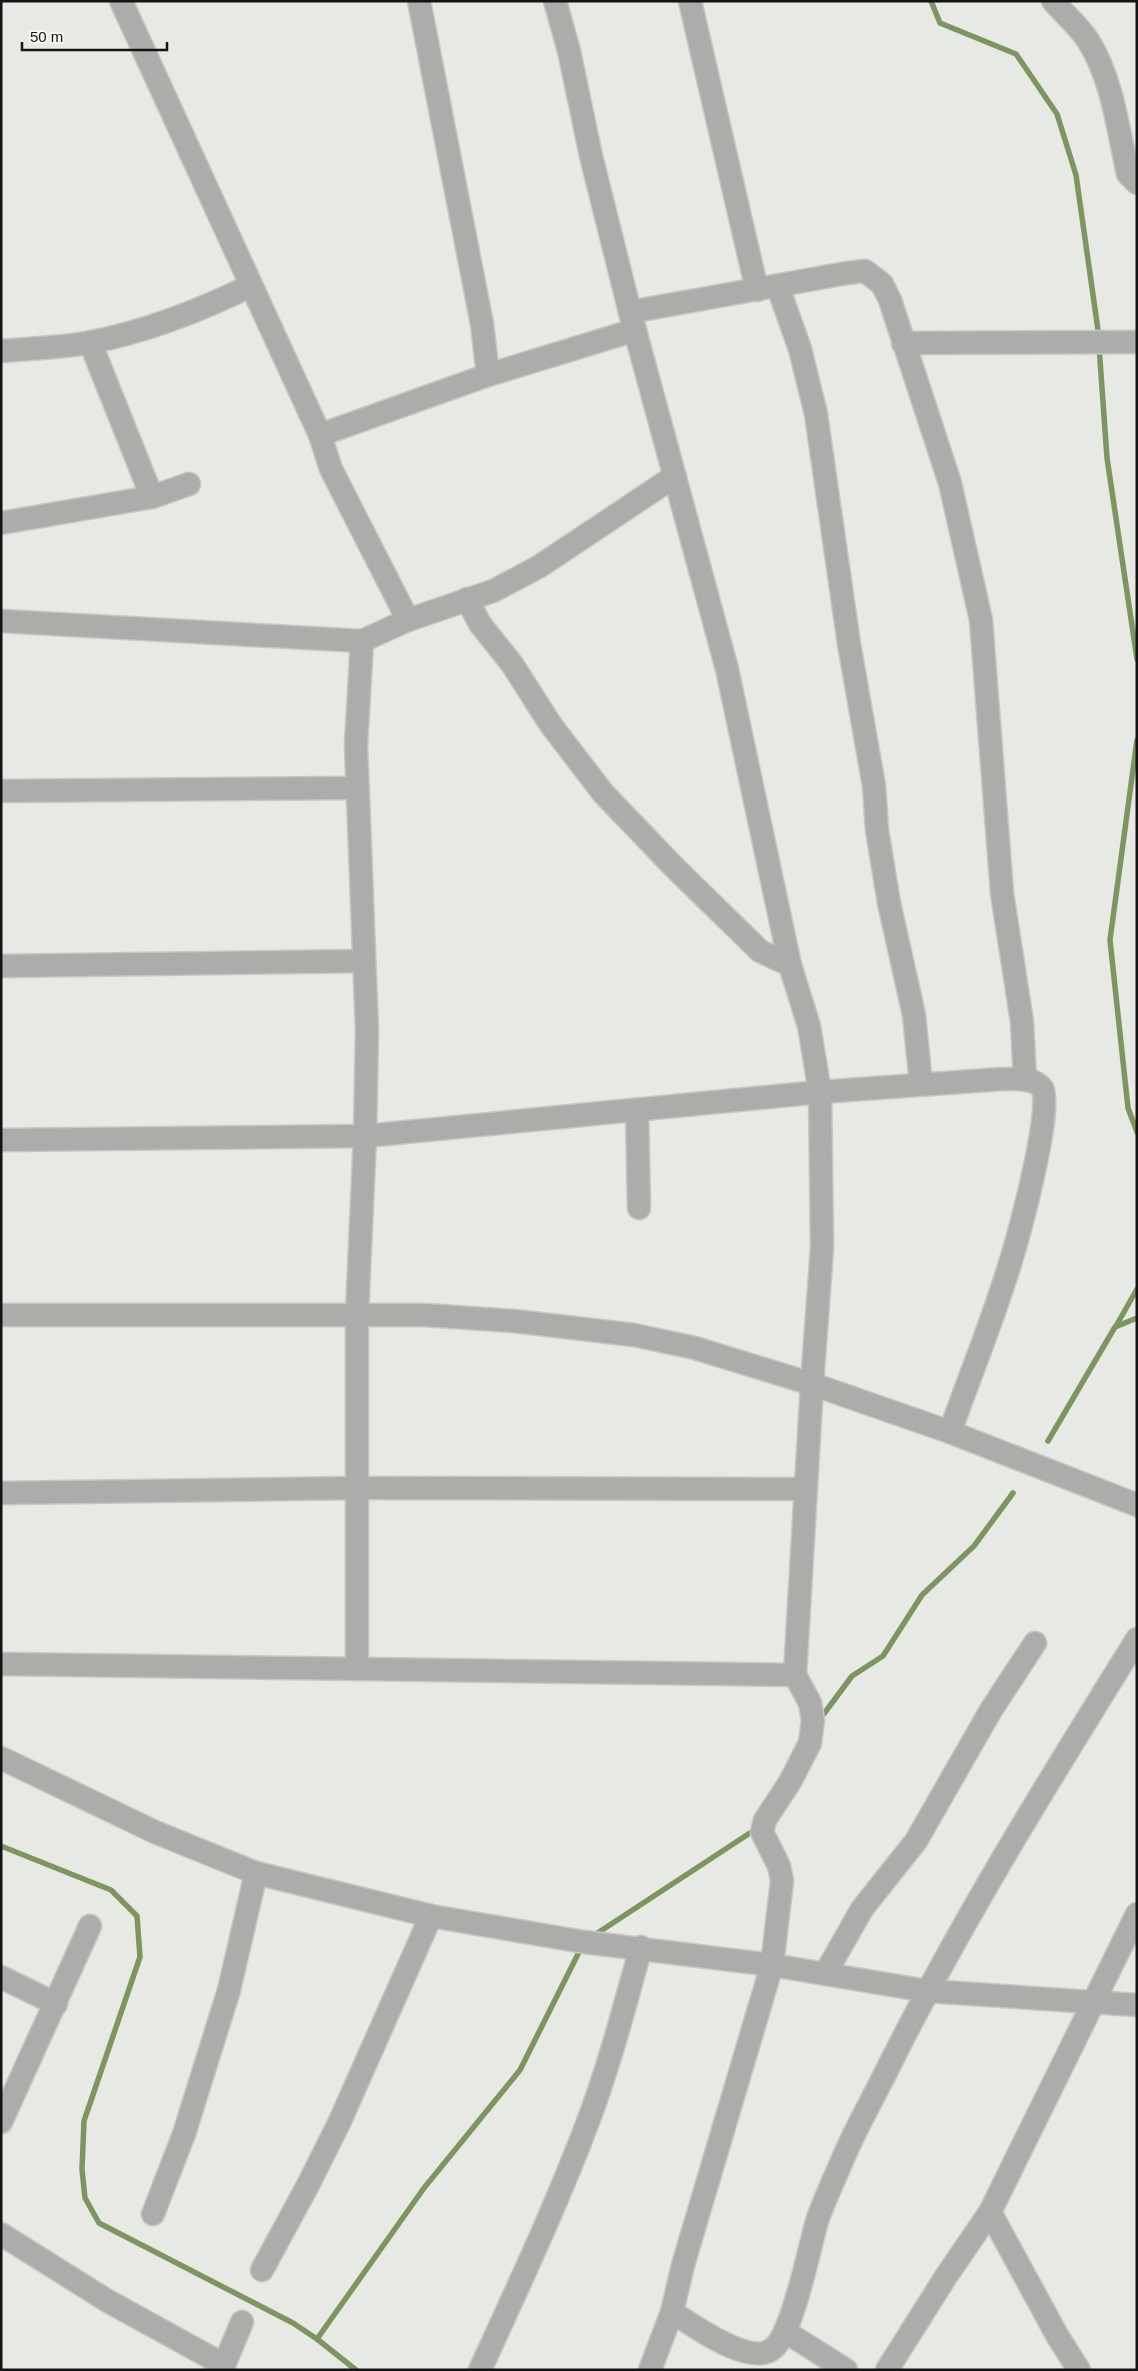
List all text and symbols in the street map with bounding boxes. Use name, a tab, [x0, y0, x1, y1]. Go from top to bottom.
scale bar	[22, 20, 168, 52]
text: 50 m	[30, 28, 63, 45]

